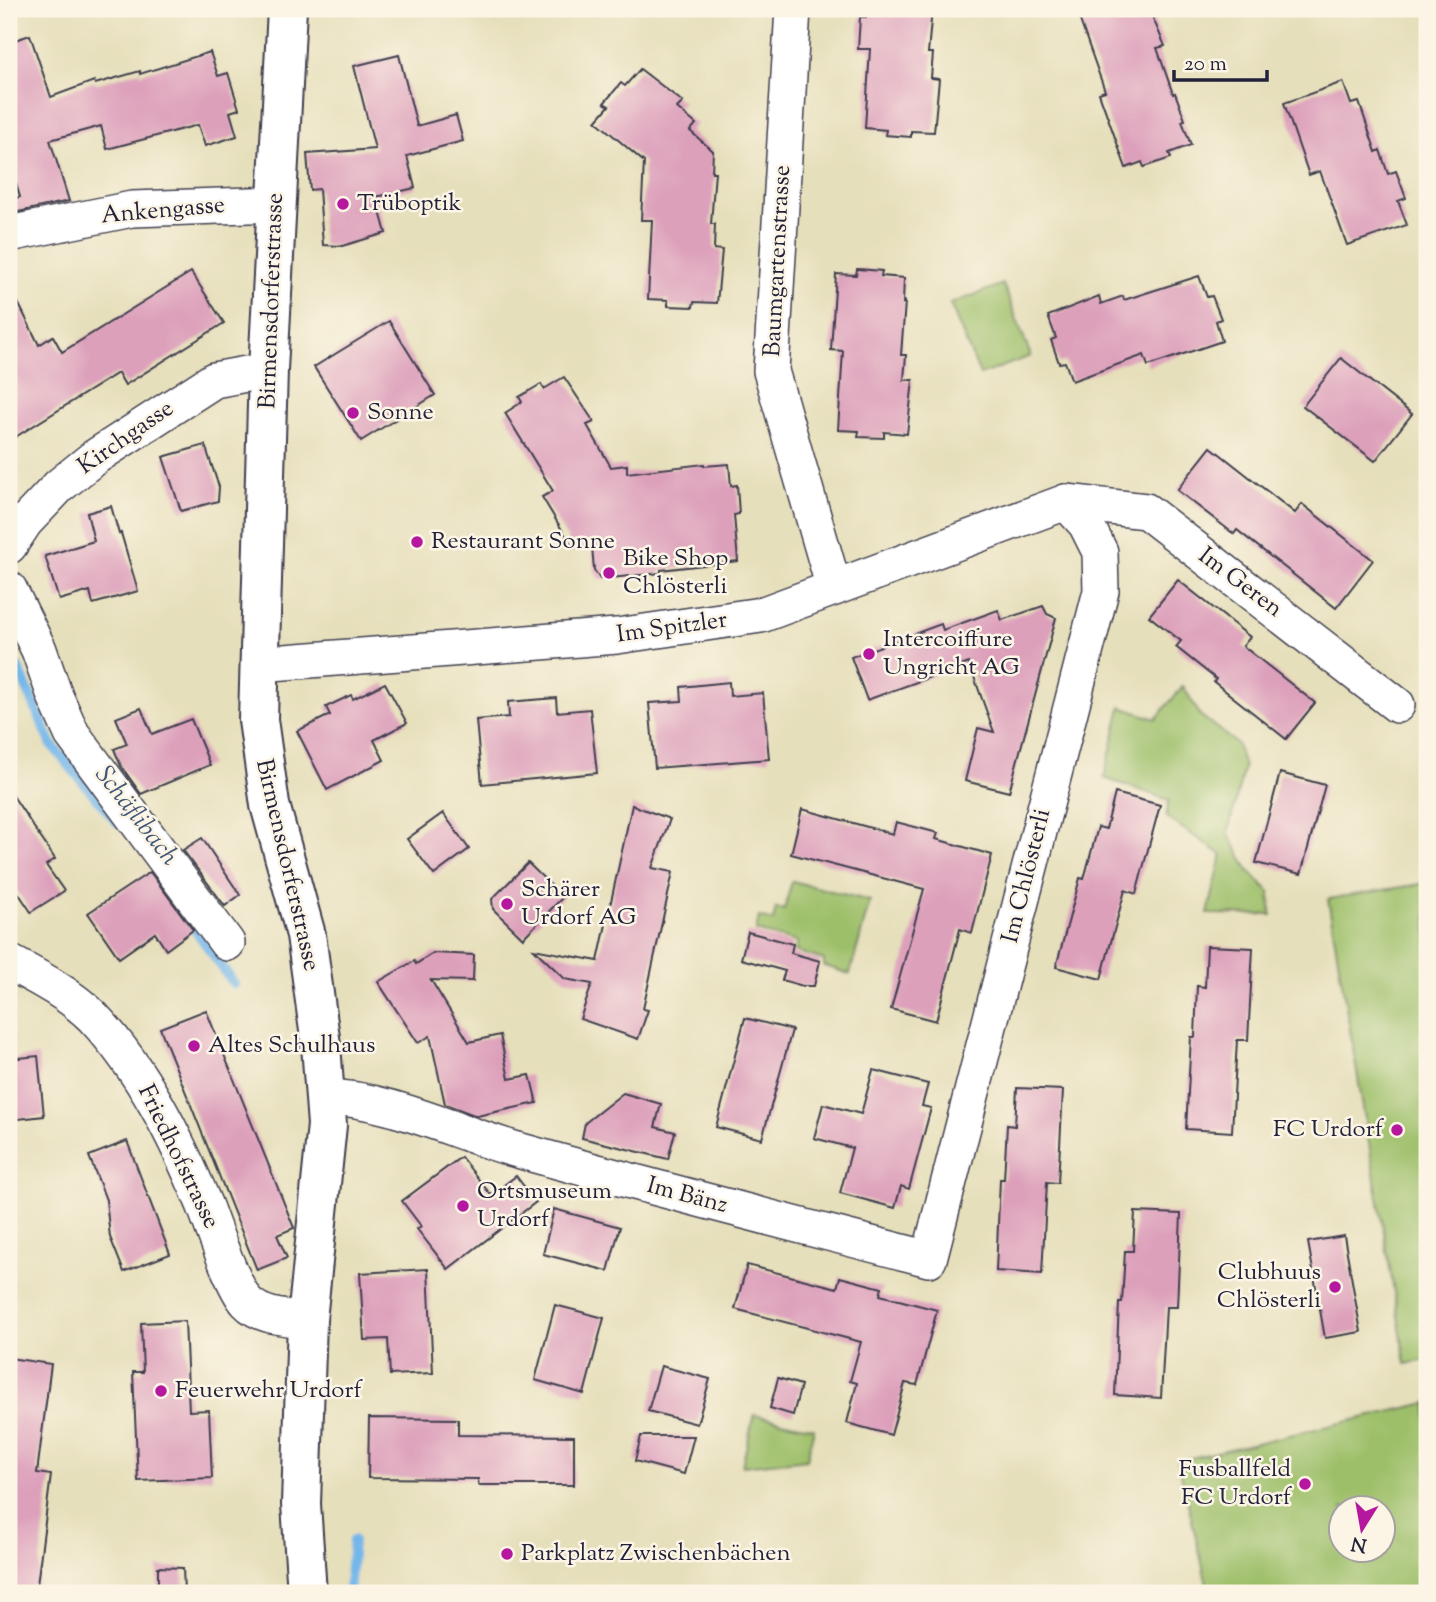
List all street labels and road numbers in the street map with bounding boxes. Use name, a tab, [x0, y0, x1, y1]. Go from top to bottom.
street label: Baumgartenstrasse	[756, 164, 800, 358]
street label: Ankengasse	[100, 189, 226, 233]
street label: Birmensdorferstrasse	[251, 192, 293, 410]
street label: Kirchgasse	[71, 392, 181, 484]
street label: Im Geren	[1191, 540, 1289, 626]
street label: Im Spitzler	[615, 603, 729, 653]
street label: Birmensdorferstrasse	[246, 756, 328, 974]
street label: Im Chlösterli	[994, 805, 1060, 947]
street label: Friedhofstrasse	[128, 1079, 228, 1235]
street label: Im Bänz	[643, 1169, 731, 1223]

